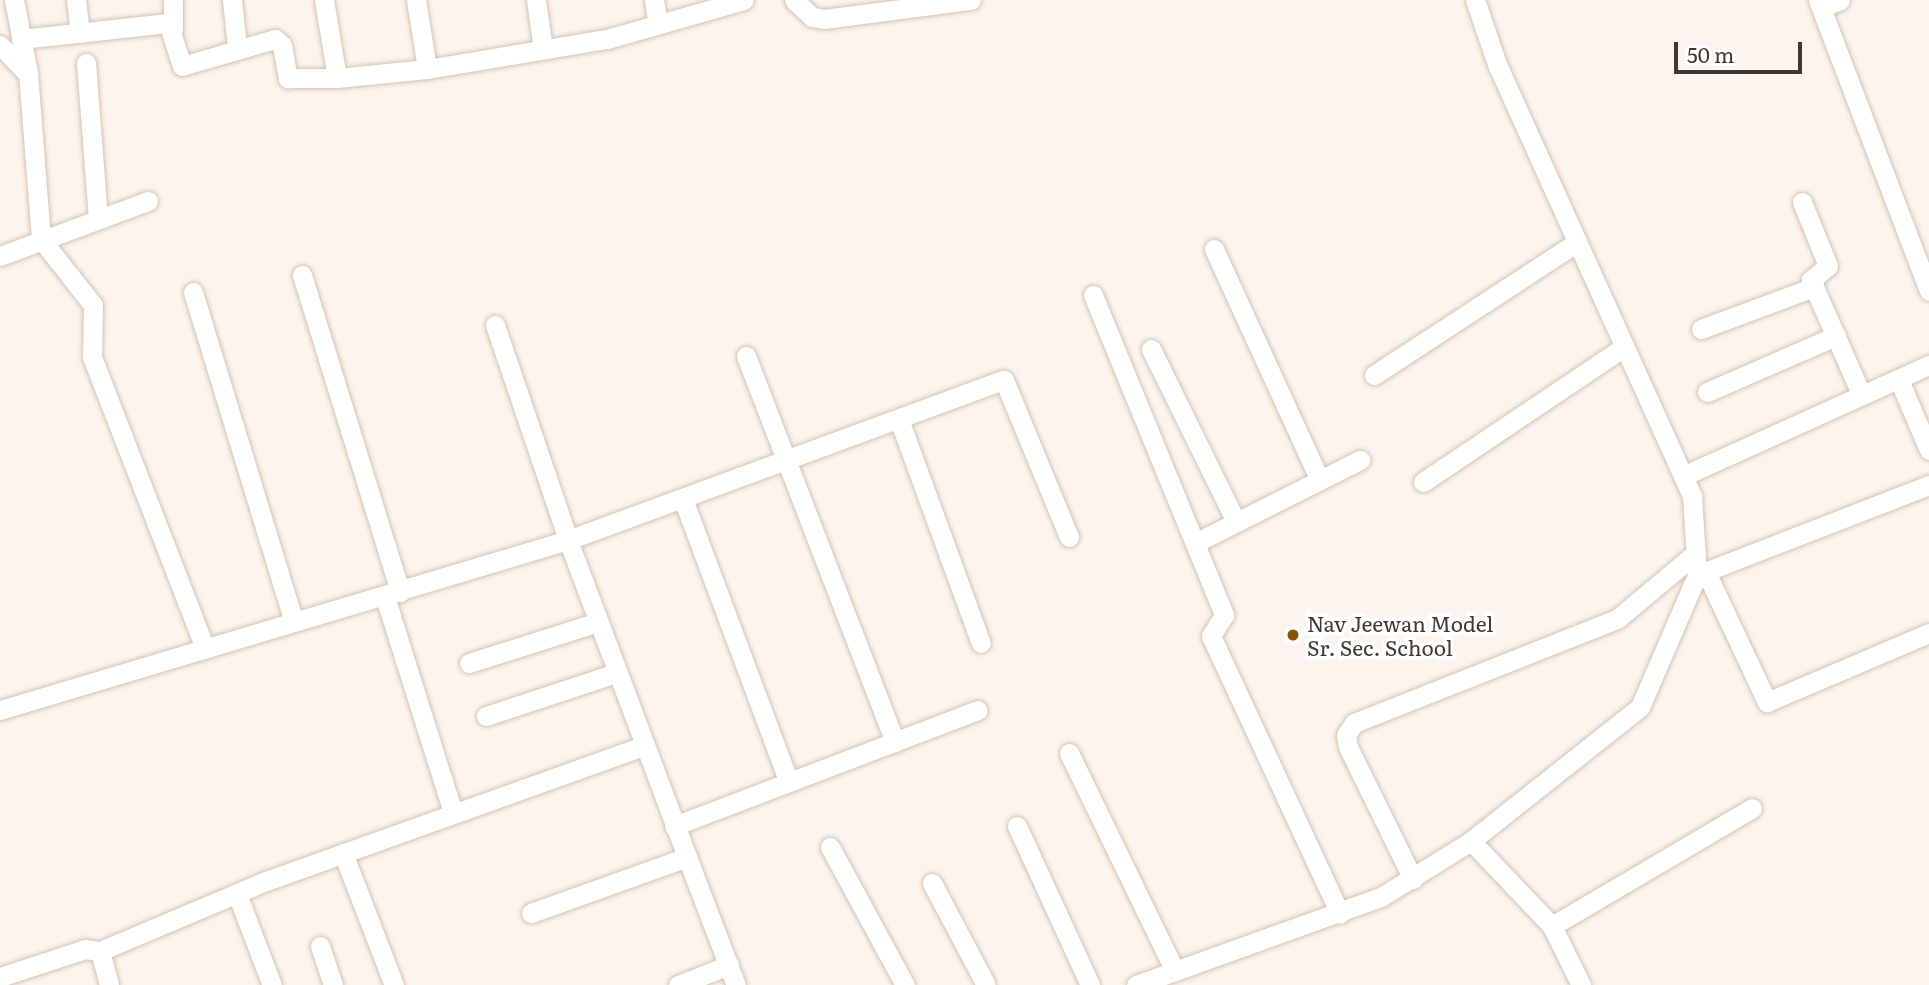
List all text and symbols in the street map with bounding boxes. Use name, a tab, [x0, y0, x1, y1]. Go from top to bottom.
scale bar	[1677, 28, 1805, 72]
text: 50 m	[1687, 38, 1734, 69]
place label: Nav Jeewan Model Sr. Sec. School	[1307, 610, 1493, 660]
marker: Nav Jeewan Model Sr. Sec. School	[1285, 627, 1301, 643]

